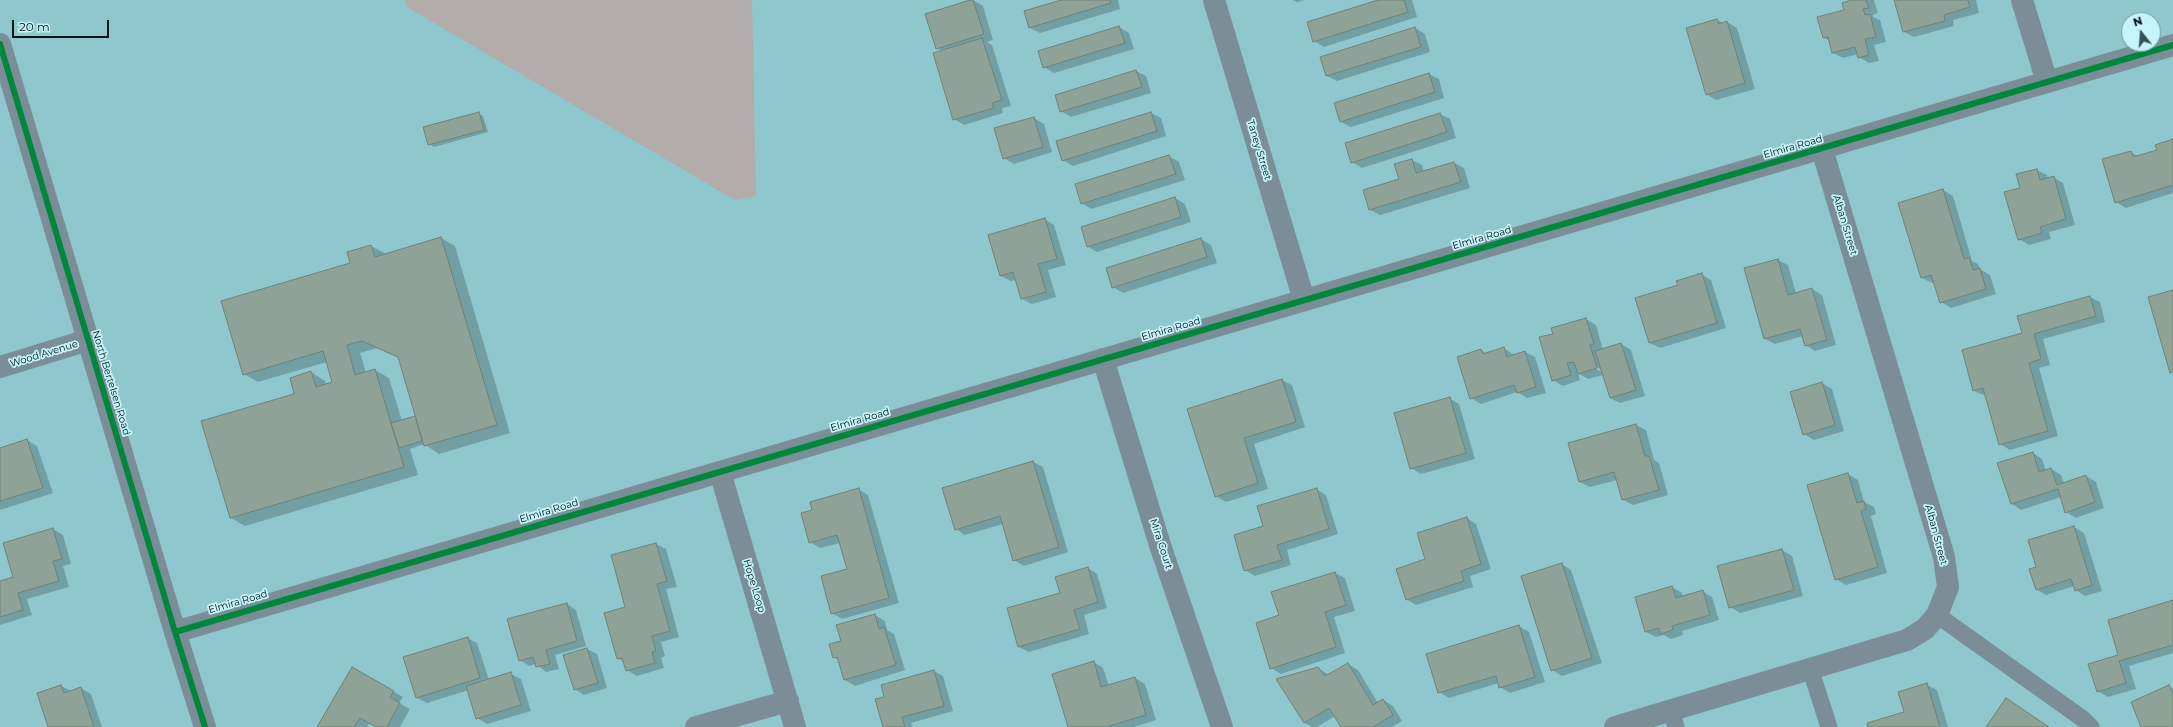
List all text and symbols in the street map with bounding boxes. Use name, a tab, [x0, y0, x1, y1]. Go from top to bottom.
scale bar	[14, 12, 111, 38]
north arrow	[2121, 12, 2161, 52]
text: N	[2131, 13, 2144, 29]
text: 20 m	[19, 19, 50, 34]
street label: Taney Street	[1244, 118, 1274, 182]
street label: Elmira Road	[1762, 133, 1824, 161]
street label: Alban Street	[1830, 194, 1860, 256]
street label: Elmira Road	[1451, 224, 1513, 252]
street label: Elmira Road	[1140, 315, 1202, 343]
street label: North Bertelsen Road	[89, 329, 133, 437]
street label: Wood Avenue	[9, 338, 79, 370]
street label: Elmira Road	[829, 406, 891, 434]
street label: Elmira Road	[518, 496, 580, 526]
street label: Alban Street	[1922, 503, 1950, 567]
street label: Mira Court	[1147, 517, 1175, 571]
street label: Hope Loop	[740, 558, 768, 614]
street label: Elmira Road	[207, 588, 269, 616]

